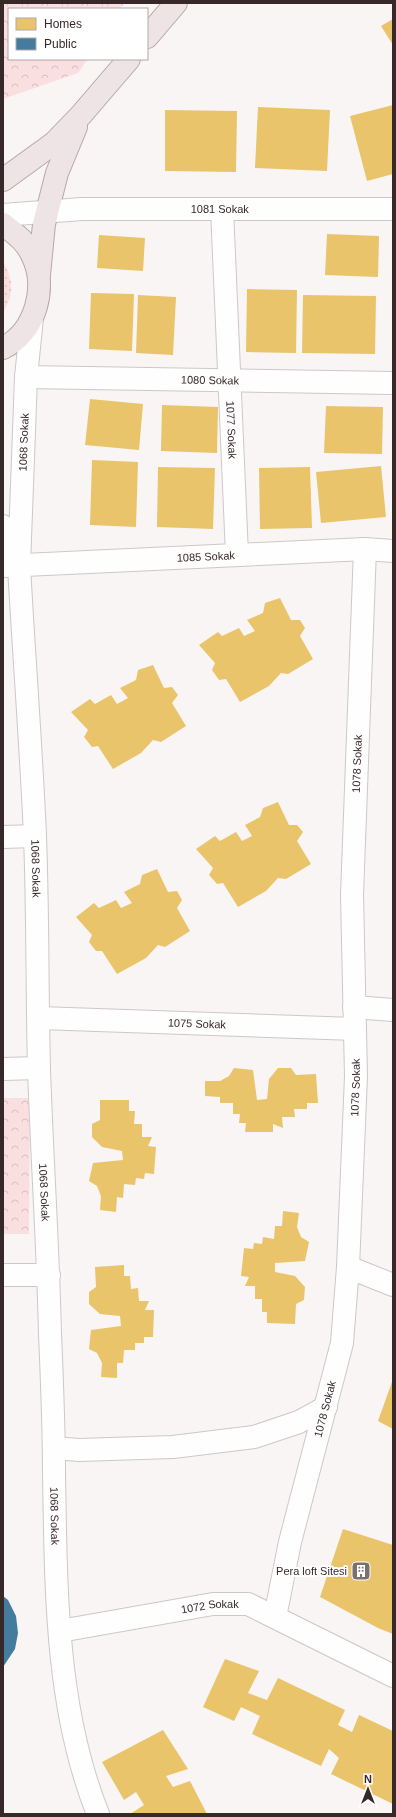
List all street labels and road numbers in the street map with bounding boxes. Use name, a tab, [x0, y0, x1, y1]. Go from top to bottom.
street label: 1081 Sokak	[191, 203, 249, 215]
street label: 1080 Sokak	[181, 374, 240, 386]
street label: 1077 Sokak	[224, 400, 239, 460]
street label: 1068 Sokak	[17, 412, 31, 471]
street label: 1085 Sokak	[176, 549, 236, 564]
street label: 1078 Sokak	[350, 734, 364, 793]
street label: 1068 Sokak	[29, 839, 43, 898]
street label: 1075 Sokak	[168, 1016, 227, 1031]
street label: 1078 Sokak	[348, 1058, 362, 1117]
street label: 1068 Sokak	[37, 1163, 52, 1222]
street label: 1078 Sokak	[312, 1379, 338, 1439]
street label: 1068 Sokak	[48, 1487, 61, 1546]
street label: 1072 Sokak	[180, 1598, 239, 1616]

